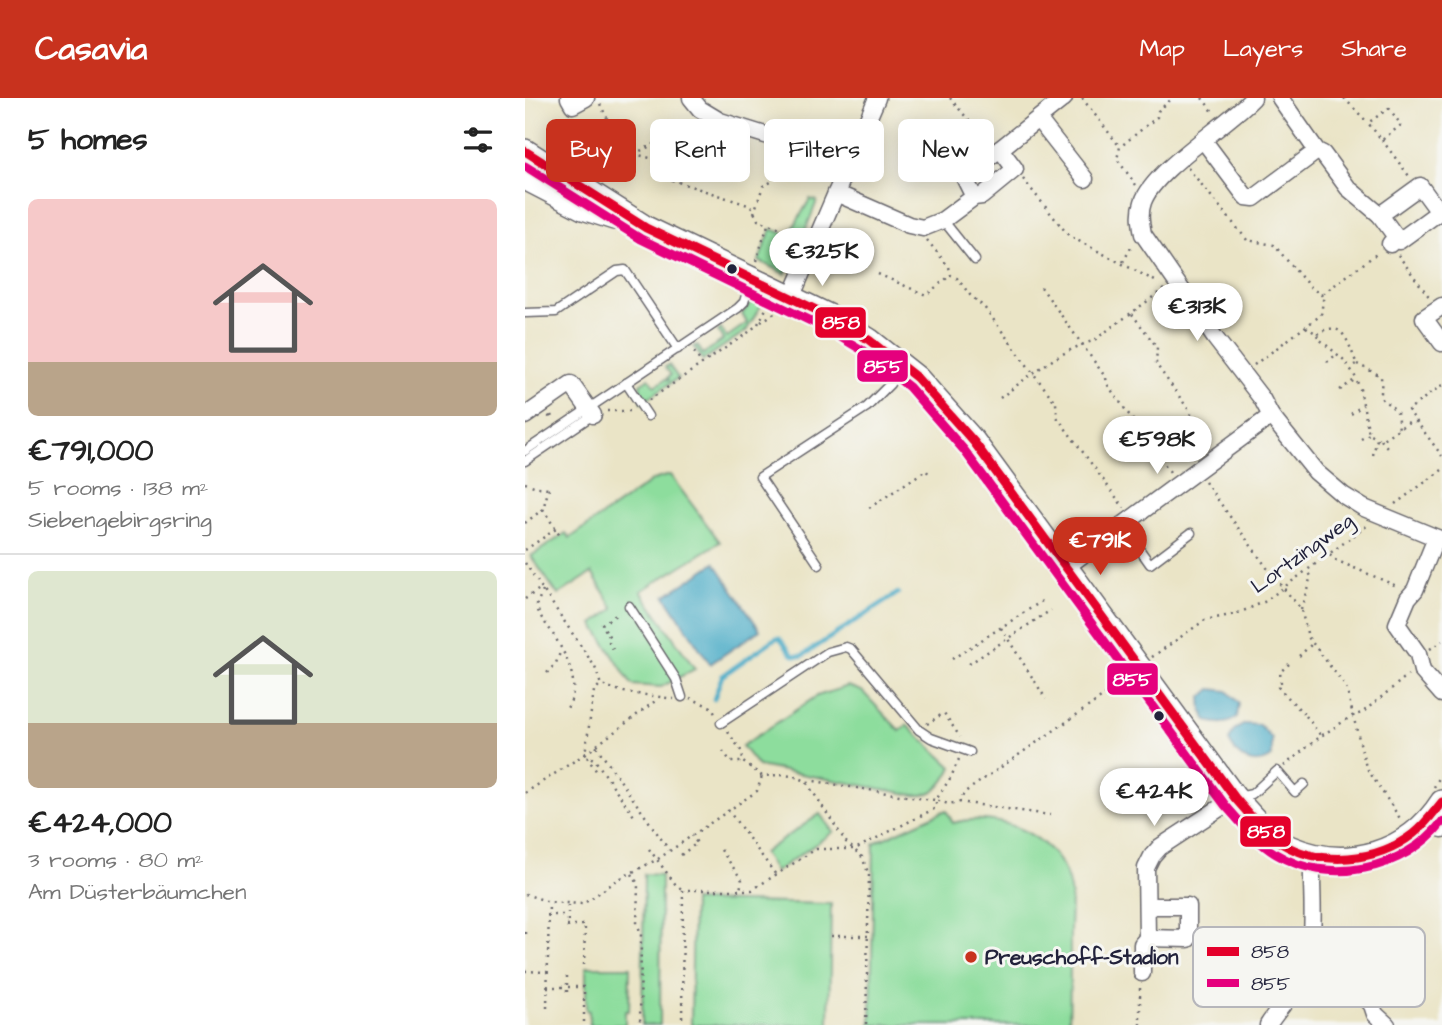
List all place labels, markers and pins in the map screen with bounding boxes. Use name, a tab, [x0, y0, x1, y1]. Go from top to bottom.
pin: €325K	[773, 228, 871, 288]
unlabelled marker	[725, 262, 739, 276]
pin: €313K	[1148, 284, 1246, 343]
pin: €598K	[1108, 416, 1206, 476]
pin: €791K	[1051, 518, 1149, 577]
unlabelled marker	[1152, 709, 1166, 723]
pin: €424K	[1105, 768, 1203, 828]
place label: Preuschoff-Stadion	[985, 943, 1179, 972]
marker: Preuschoff-Stadion	[963, 949, 979, 965]

